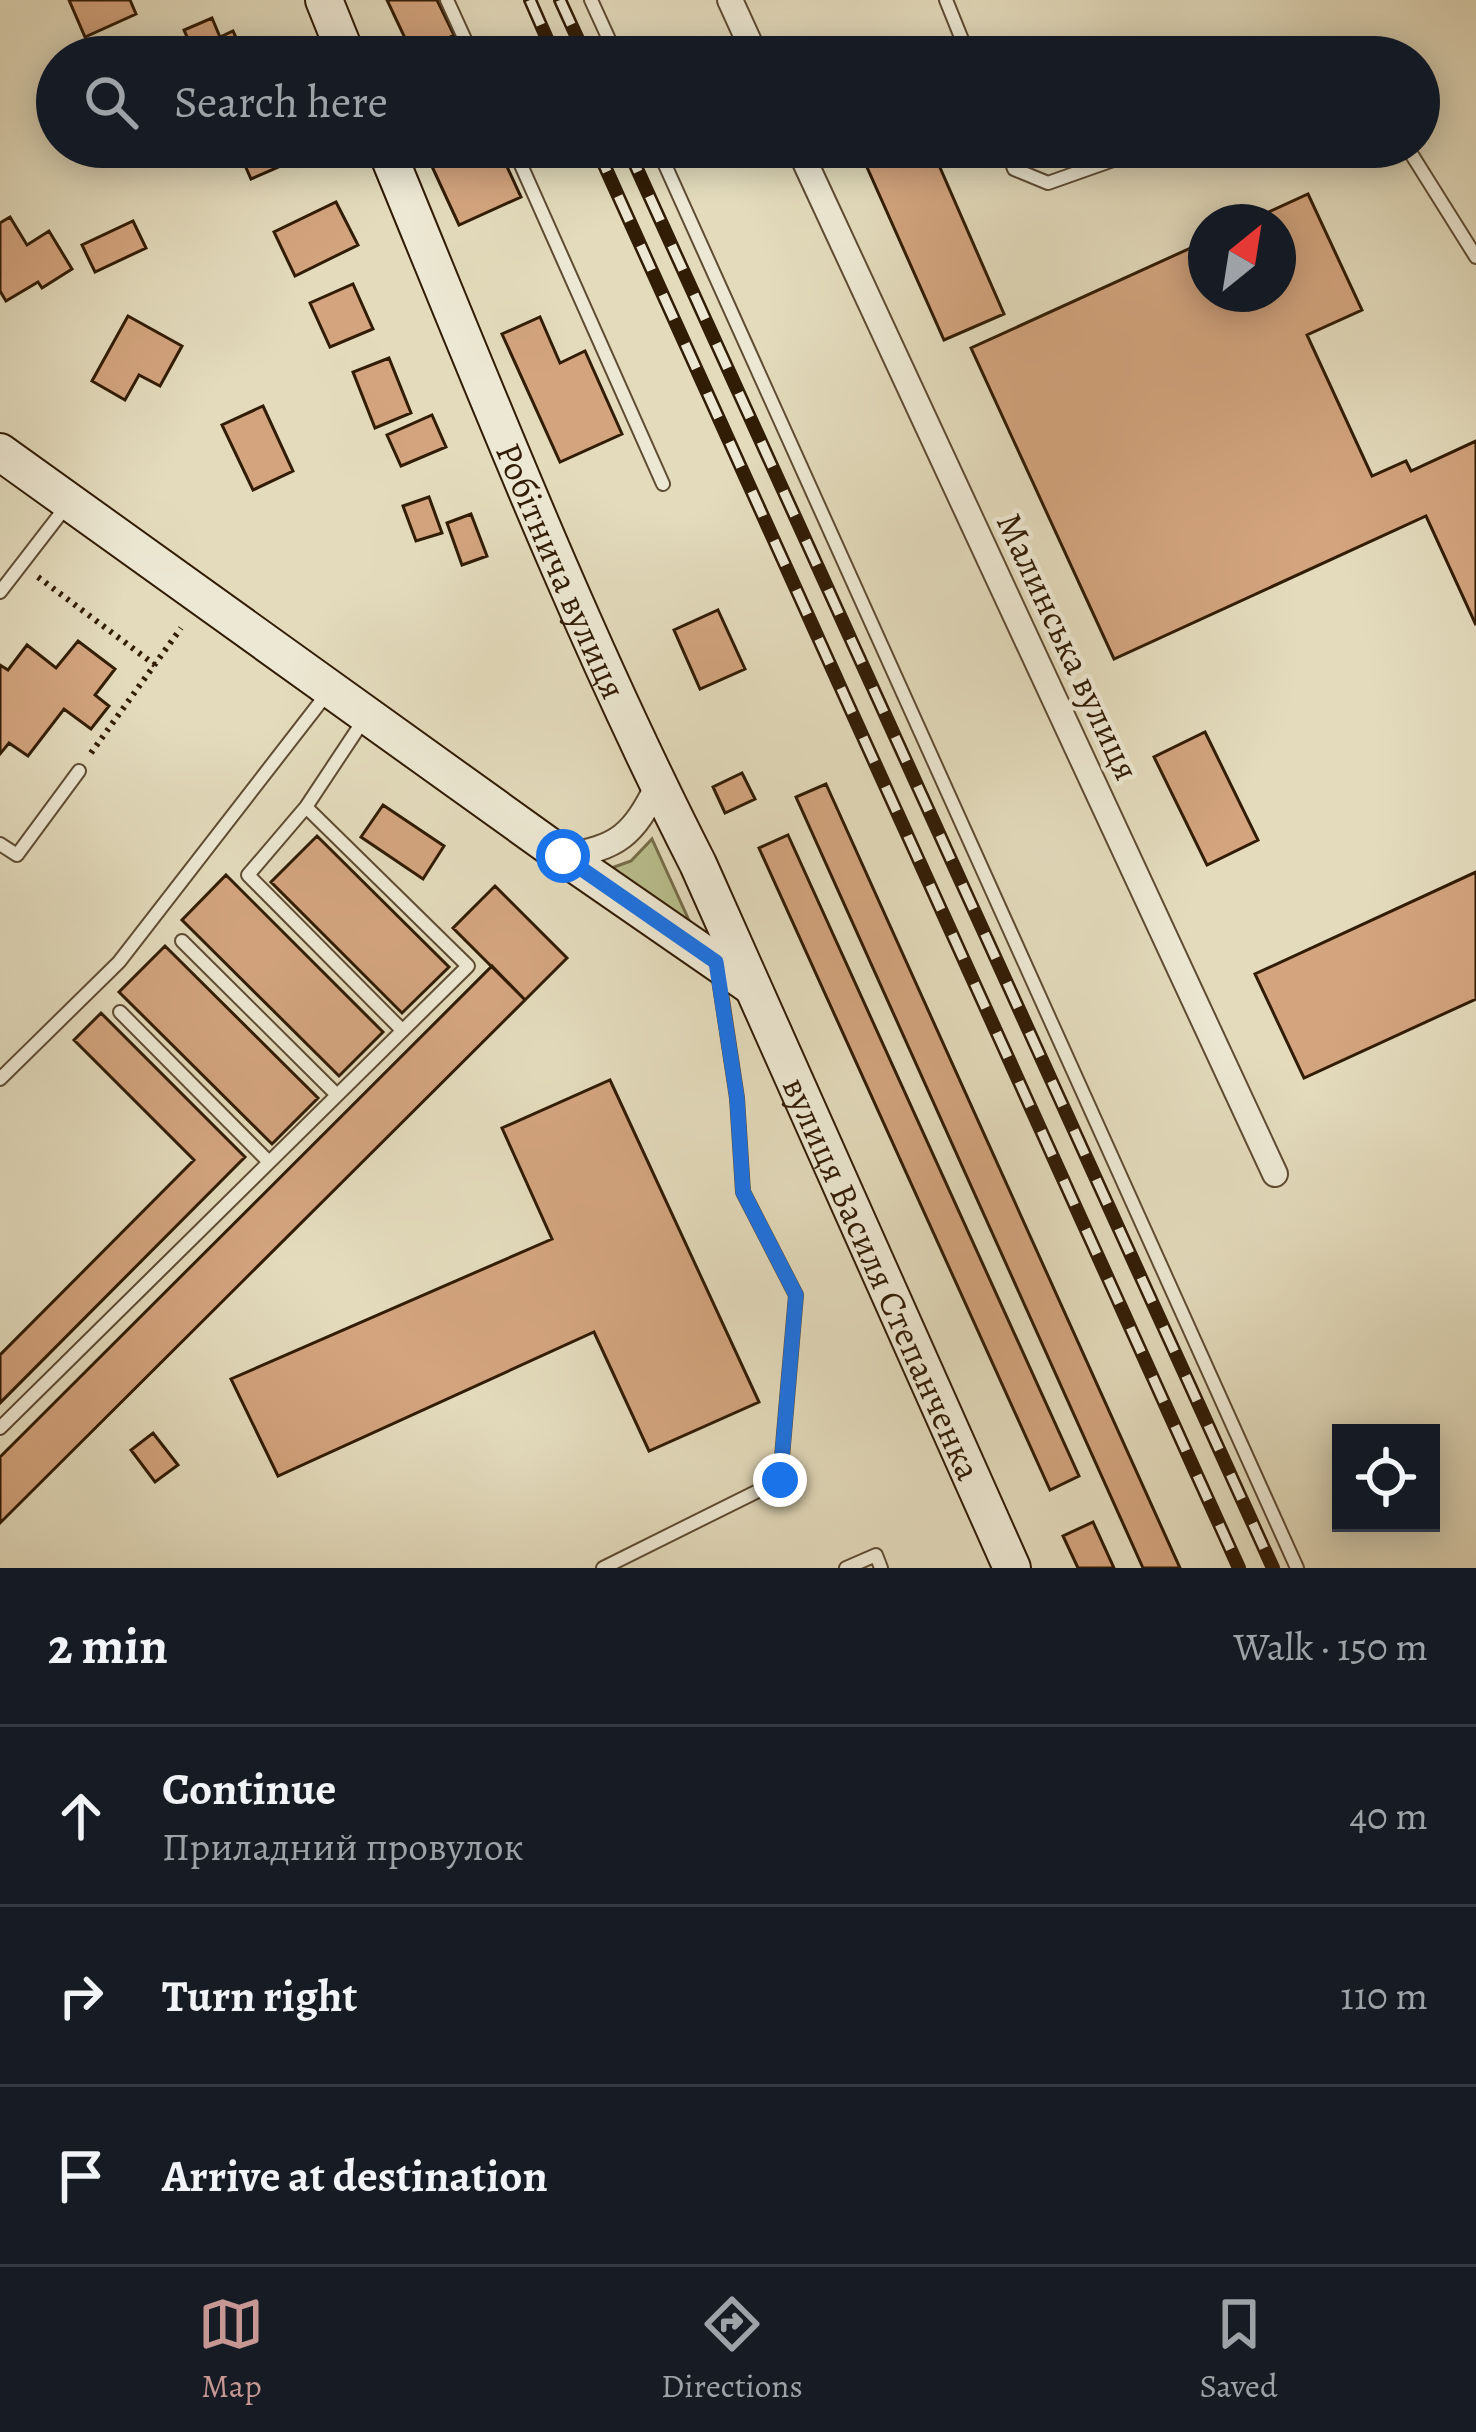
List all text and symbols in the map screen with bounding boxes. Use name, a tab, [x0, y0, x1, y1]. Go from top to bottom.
search box	[36, 36, 1440, 168]
icon: search	[78, 69, 144, 135]
text: Search here	[174, 71, 388, 133]
north arrow	[1188, 204, 1296, 312]
street label: Робітнича вулиця	[484, 435, 639, 707]
street label: Малинська вулиця	[985, 505, 1152, 788]
route start	[536, 829, 590, 883]
street label: вулиця Василя Степанченка	[771, 1069, 994, 1488]
map controls	[1332, 1424, 1440, 1532]
button: locate	[1332, 1424, 1440, 1532]
route end	[753, 1453, 807, 1507]
text: 2 min	[48, 1611, 168, 1681]
text: Walk · 150 m	[1233, 1620, 1428, 1673]
text: Continue	[162, 1758, 336, 1820]
icon: ahead	[48, 1783, 114, 1849]
text: 40 m	[1349, 1789, 1428, 1842]
text: Приладний провулок	[162, 1820, 524, 1873]
icon: right	[48, 1963, 114, 2029]
text: Turn right	[162, 1965, 357, 2027]
text: 110 m	[1340, 1969, 1428, 2022]
icon: arrive	[48, 2143, 114, 2209]
text: Arrive at destination	[162, 2145, 548, 2207]
tab: Map	[198, 2291, 264, 2408]
tab: Directions	[661, 2291, 803, 2408]
tab: Saved	[1199, 2291, 1278, 2408]

